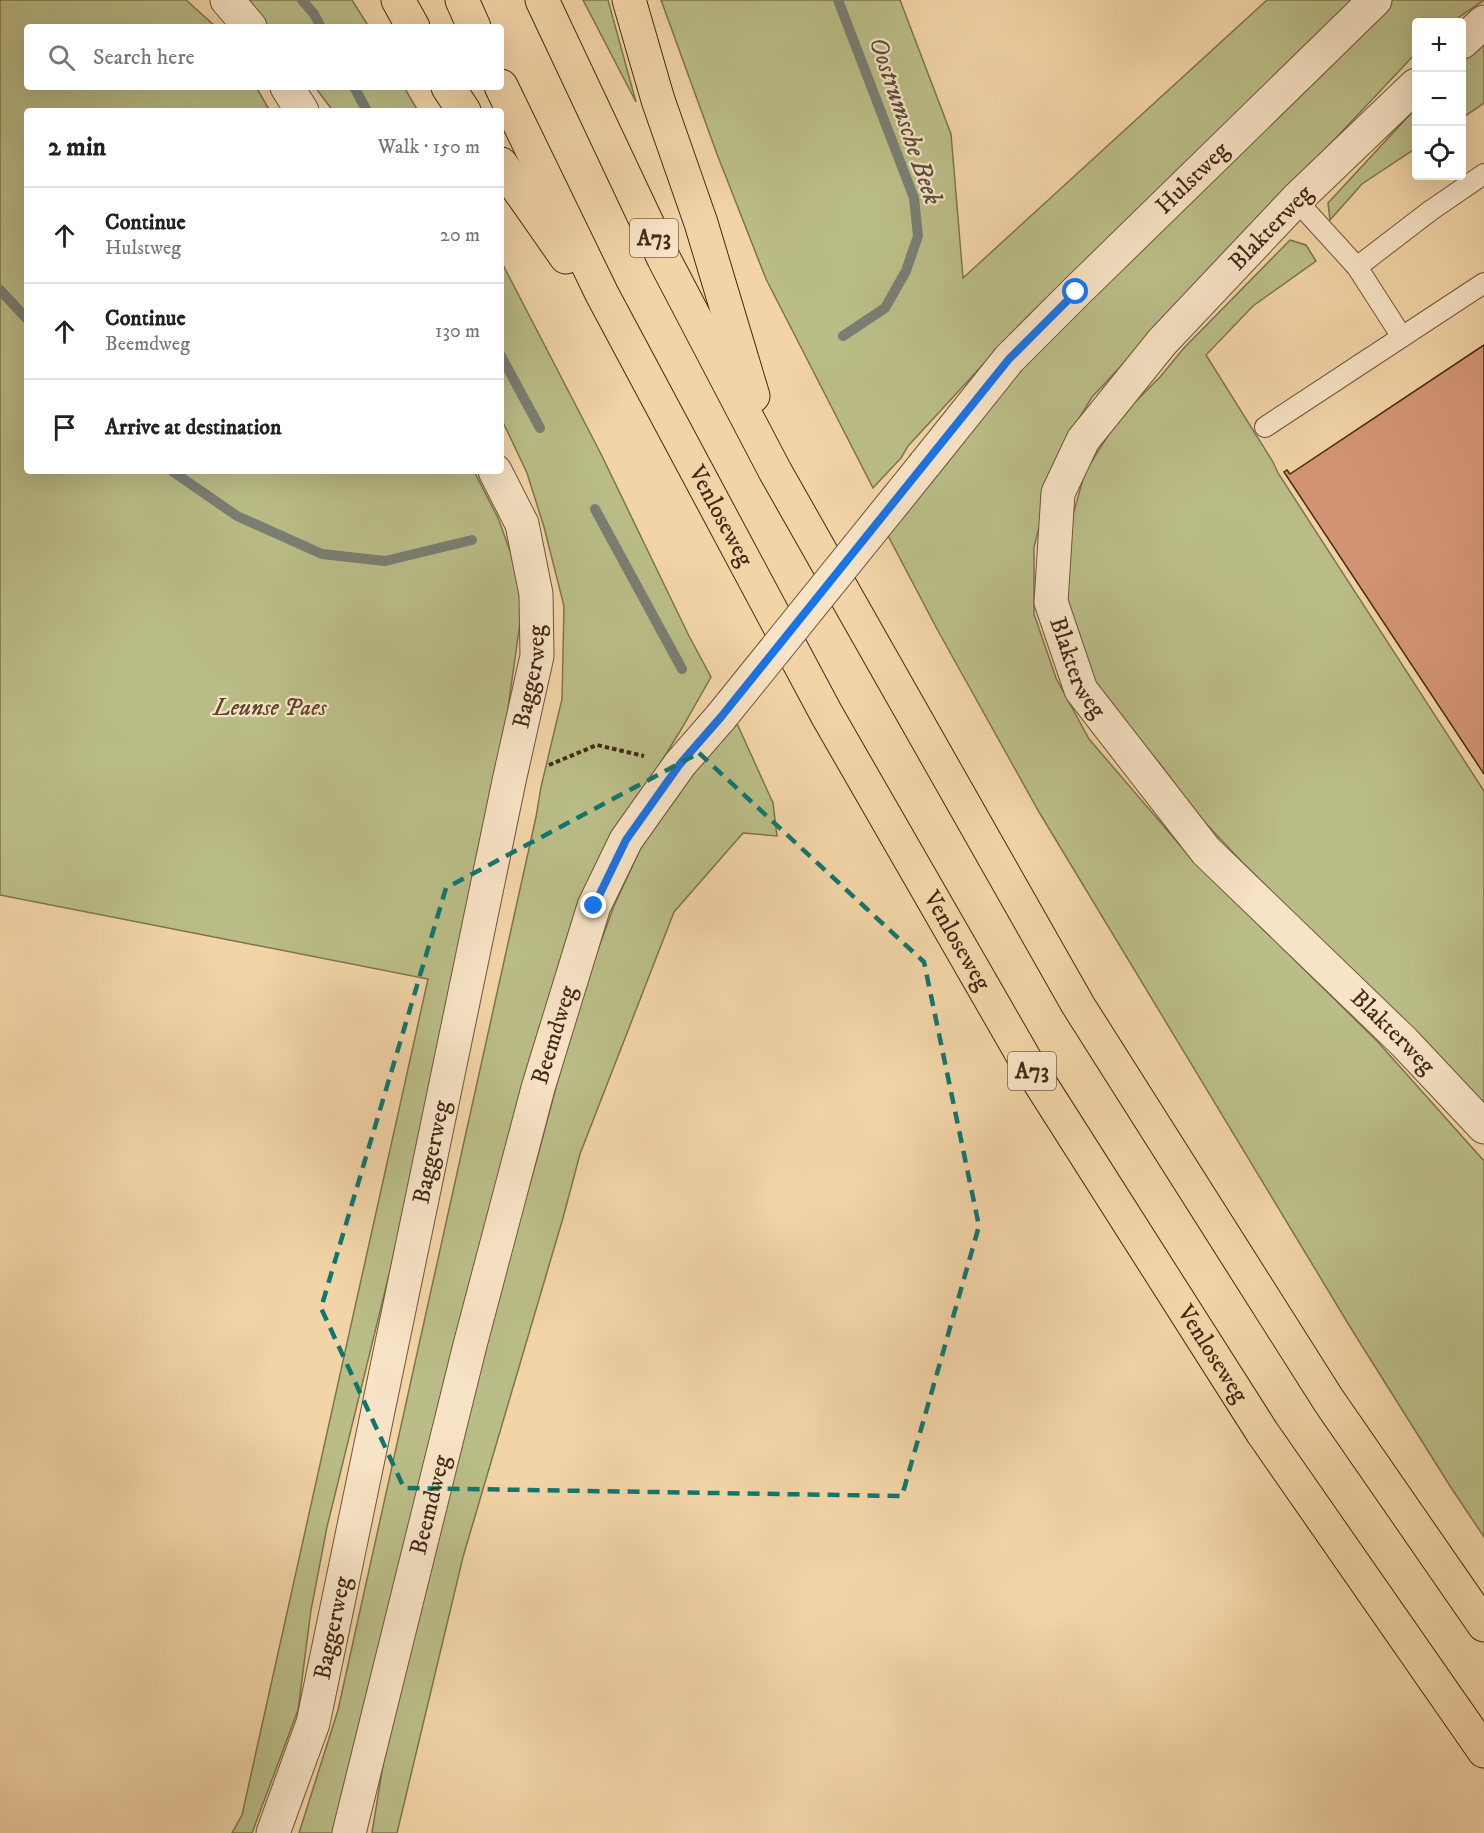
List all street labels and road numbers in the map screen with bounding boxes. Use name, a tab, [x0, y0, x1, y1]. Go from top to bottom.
street label: Hulstweg	[1149, 135, 1236, 221]
street label: Blakterweg	[1223, 179, 1320, 277]
road number: A73	[630, 219, 678, 257]
street label: Venloseweg	[681, 460, 760, 572]
street label: Blakterweg	[1042, 613, 1113, 725]
street label: Baggerweg	[506, 624, 552, 731]
street label: Venloseweg	[916, 885, 997, 996]
street label: Beemdweg	[525, 982, 584, 1088]
street label: Blakterweg	[1344, 983, 1442, 1081]
road number: A73	[1008, 1052, 1056, 1090]
street label: Baggerweg	[406, 1098, 457, 1207]
street label: Venloseweg	[1170, 1299, 1255, 1409]
street label: Beemdweg	[404, 1452, 457, 1558]
street label: Baggerweg	[307, 1573, 358, 1682]

